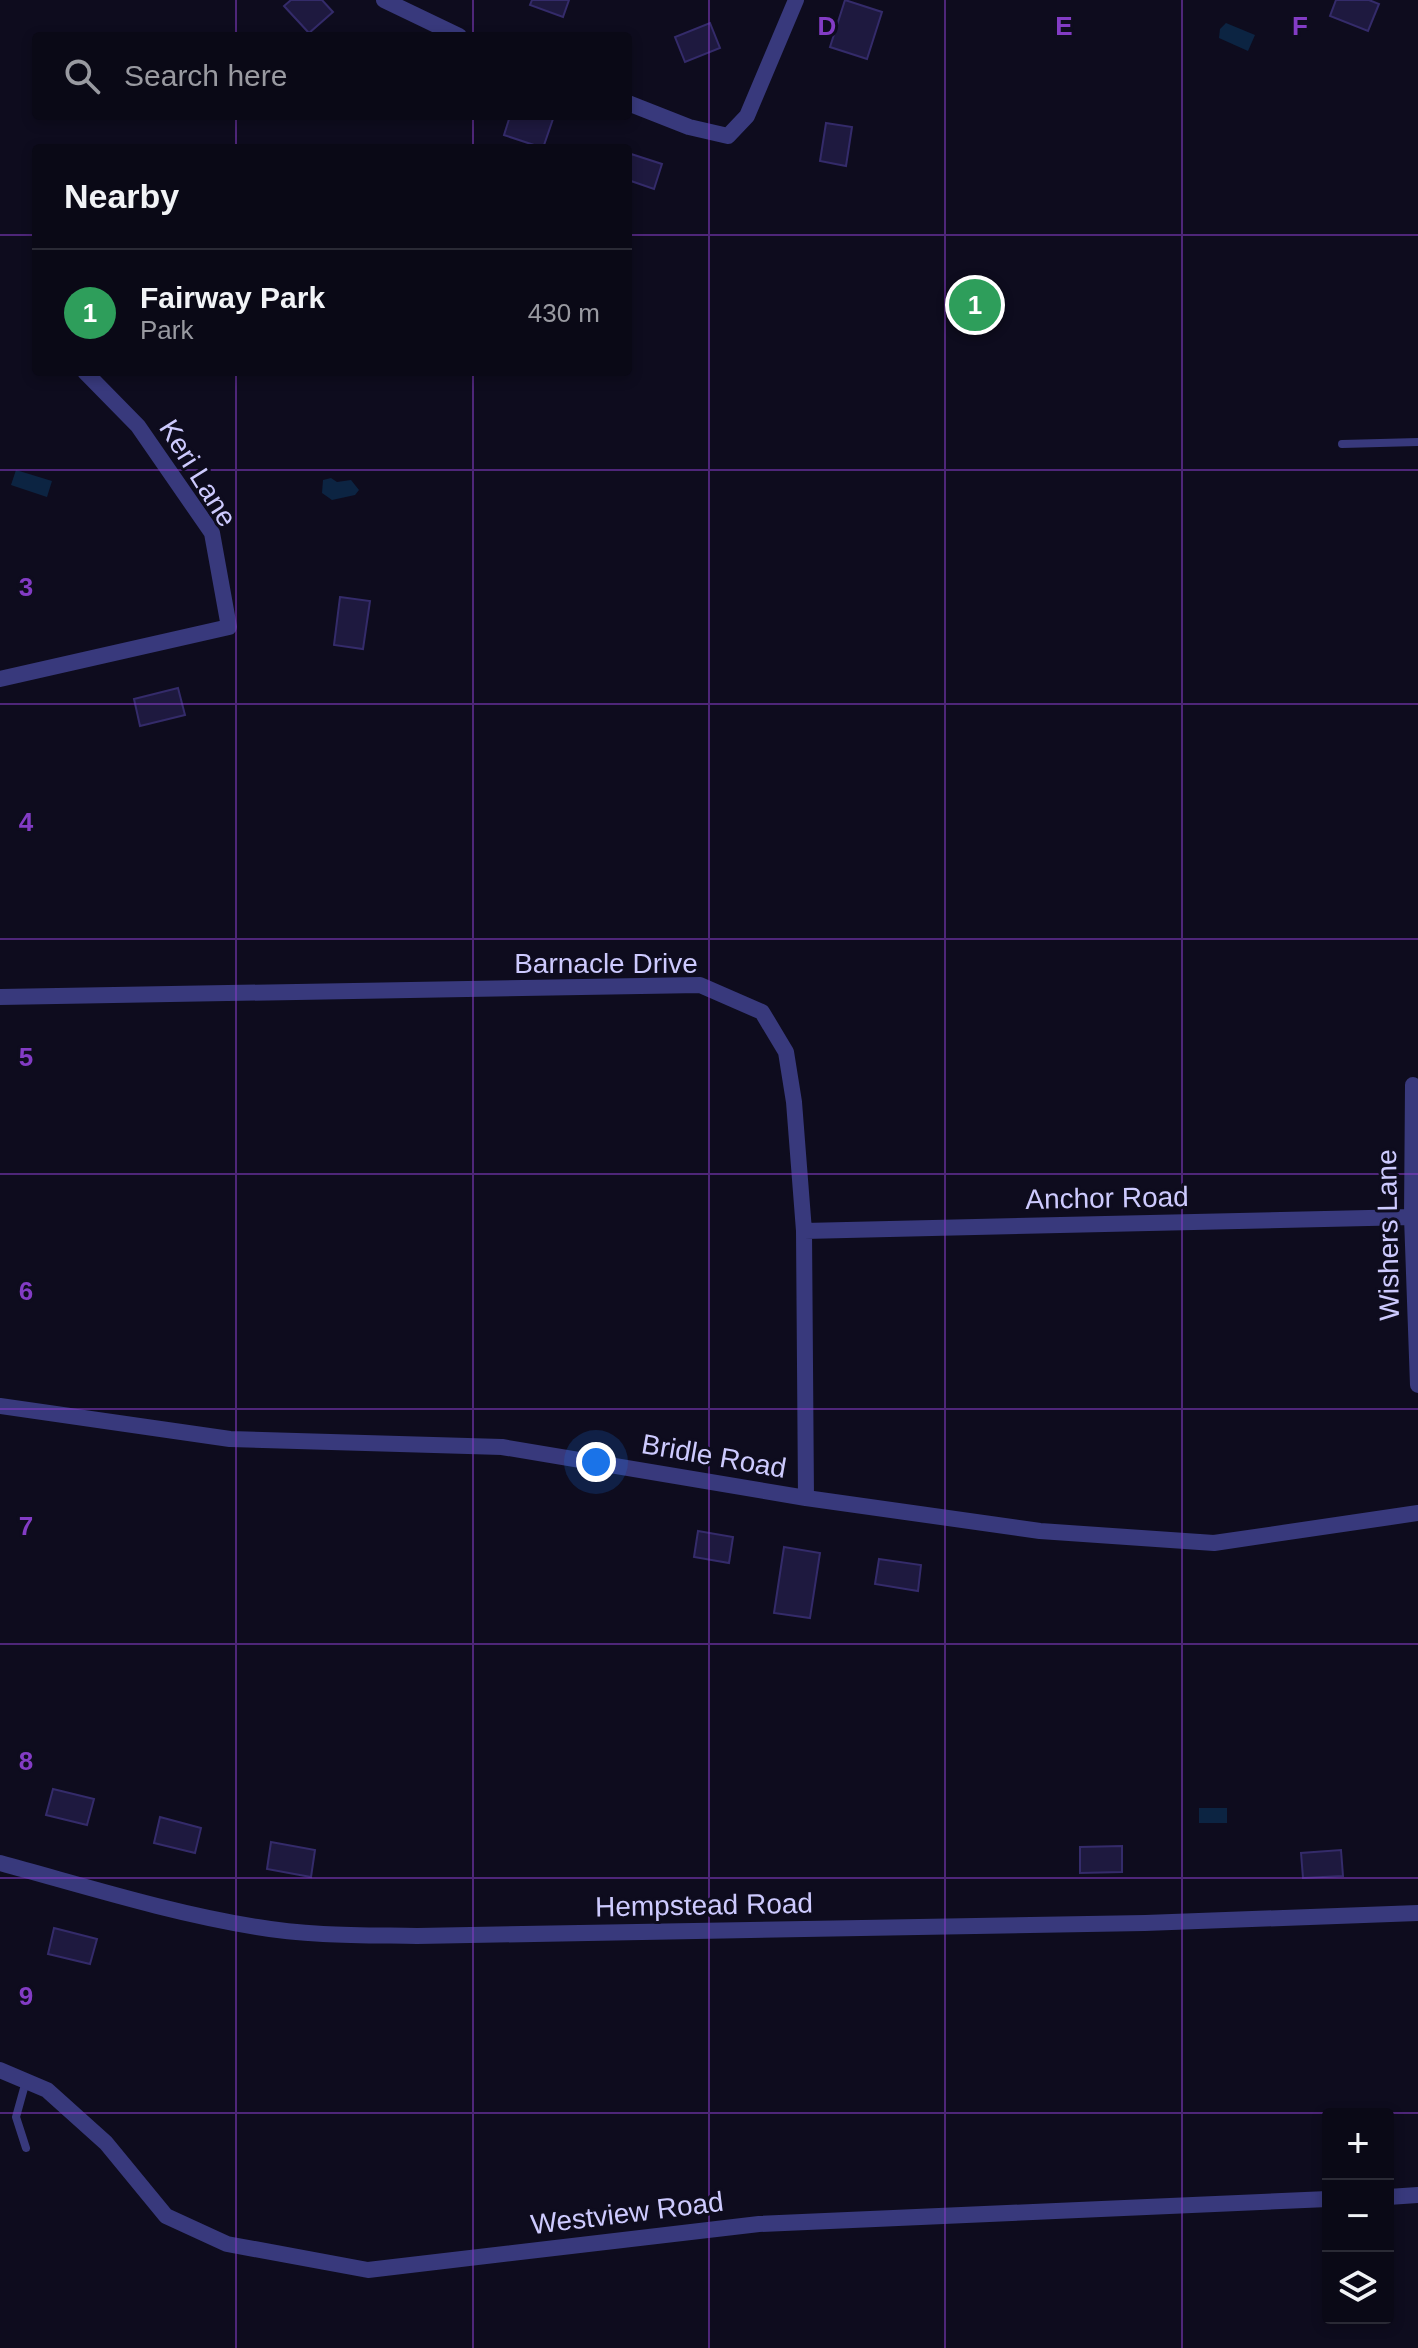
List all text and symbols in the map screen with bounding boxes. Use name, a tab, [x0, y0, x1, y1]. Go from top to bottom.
text: D	[818, 11, 836, 41]
text: E	[1055, 11, 1073, 41]
text: F	[1292, 11, 1308, 41]
search box	[32, 32, 632, 120]
icon: search	[60, 54, 104, 98]
text: Search here	[124, 59, 287, 92]
text: Nearby	[64, 177, 179, 215]
pin: 1	[949, 275, 1001, 335]
text: Fairway Park	[140, 281, 325, 314]
text: 1	[83, 298, 97, 328]
text: 430 m	[528, 298, 600, 328]
text: Park	[140, 315, 193, 345]
street label: Keri Lane	[153, 414, 243, 532]
text: 3	[19, 572, 33, 602]
text: 4	[19, 807, 34, 837]
street label: Barnacle Drive	[514, 948, 698, 979]
text: 5	[19, 1042, 33, 1072]
street label: Wishers Lane	[1371, 1149, 1405, 1321]
street label: Anchor Road	[1025, 1181, 1189, 1215]
text: 6	[19, 1276, 33, 1306]
street label: Bridle Road	[639, 1428, 789, 1484]
your location	[576, 1442, 616, 1482]
text: 7	[19, 1511, 33, 1541]
text: 8	[19, 1746, 33, 1776]
street label: Hempstead Road	[595, 1888, 813, 1922]
text: 9	[19, 1981, 33, 2011]
map controls	[1322, 2108, 1394, 2324]
button: +	[1322, 2108, 1394, 2180]
button: −	[1322, 2180, 1394, 2252]
street label: Westview Road	[529, 2186, 725, 2240]
button: layers	[1322, 2252, 1394, 2324]

